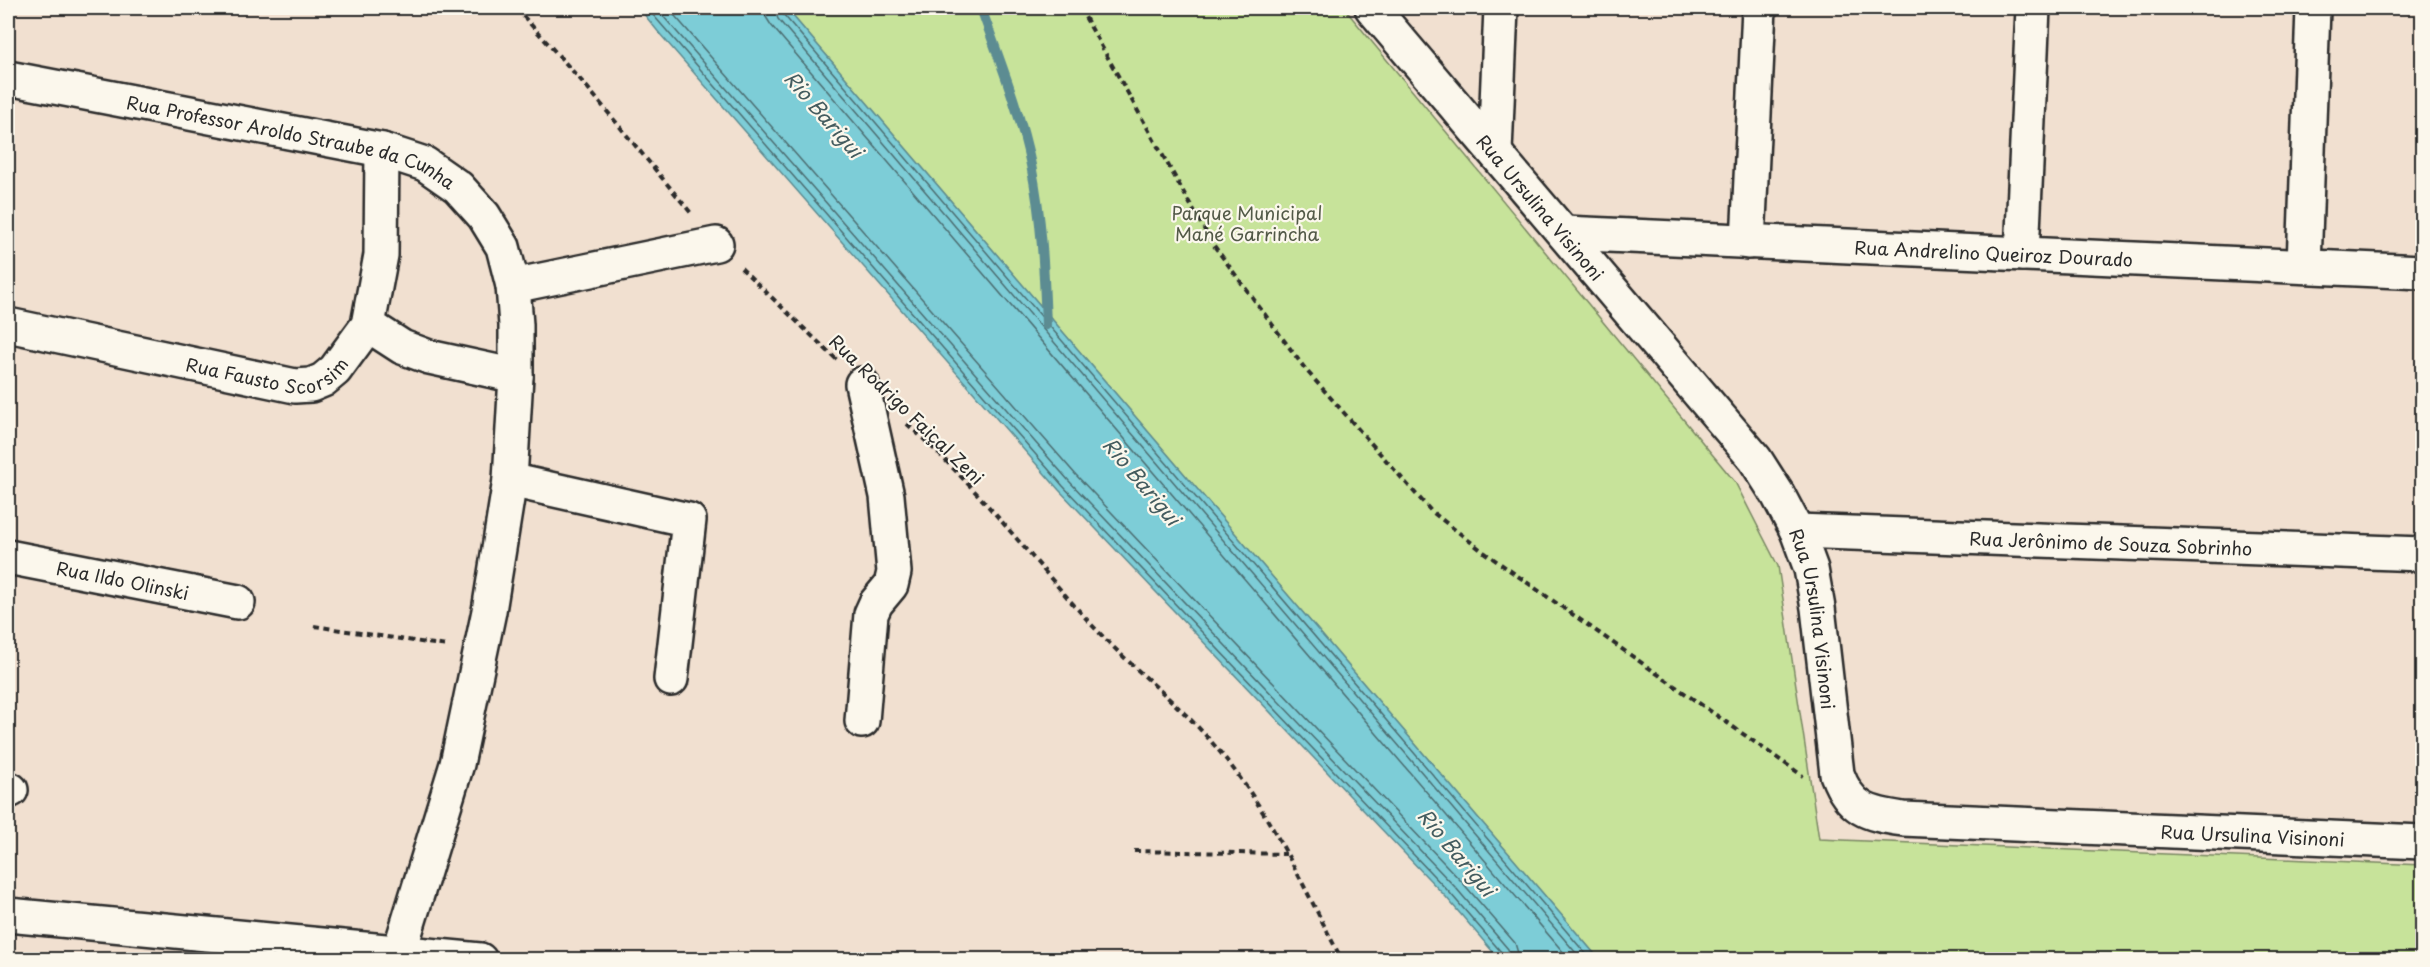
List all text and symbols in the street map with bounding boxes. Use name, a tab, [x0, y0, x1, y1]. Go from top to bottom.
water label: Rio Barigui	[778, 64, 873, 167]
street label: Rua Professor Aroldo Straube da Cunha	[124, 88, 462, 195]
street label: Rua Ursulina Visinoni	[1471, 128, 1611, 286]
park label: Parque Municipal Mané Garrincha	[1172, 199, 1322, 247]
street label: Rua Andrelino Queiroz Dourado	[1854, 233, 2133, 272]
street label: Rua Rodrigo Faiçal Zeni	[824, 328, 990, 490]
street label: Rua Fausto Scorsim	[178, 341, 348, 371]
text: Rua Fausto Scorsim	[184, 350, 354, 399]
water label: Rio Barigui	[1096, 430, 1190, 534]
street label: Rua Ursulina Visinoni	[1784, 524, 1843, 711]
street label: Rua Jerônimo de Souza Sobrinho	[1969, 524, 2253, 561]
street label: Rua Ildo Olinski	[54, 553, 191, 606]
water label: Rio Barigui	[1411, 801, 1505, 905]
street label: Rua Ursulina Visinoni	[2160, 817, 2345, 852]

